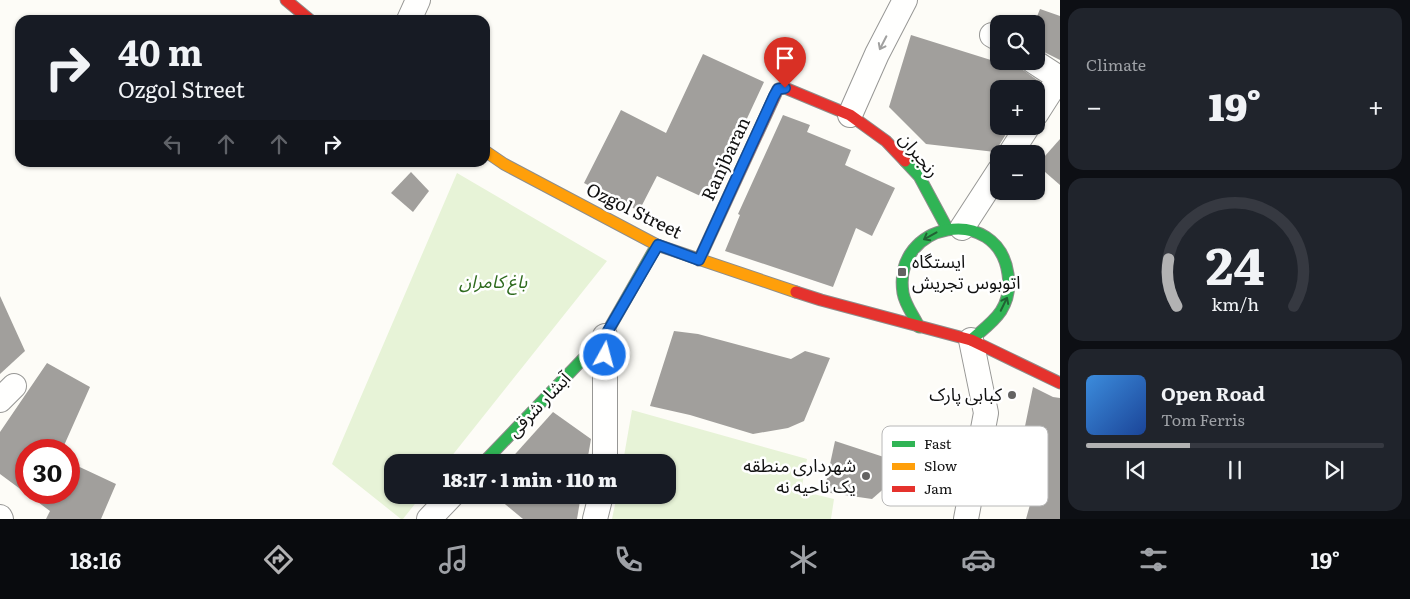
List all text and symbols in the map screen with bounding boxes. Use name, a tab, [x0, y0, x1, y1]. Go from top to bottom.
map controls	[990, 15, 1045, 200]
button: search	[990, 15, 1045, 70]
text: 40 m	[118, 25, 203, 77]
icon: right	[35, 35, 100, 100]
one-way arrow	[878, 36, 888, 51]
pin	[764, 37, 806, 88]
icon: arrive	[771, 44, 799, 72]
text: Climate	[1086, 52, 1146, 76]
text: Ozgol Street	[118, 72, 245, 105]
text: 19°	[1209, 76, 1261, 133]
button: +	[990, 80, 1045, 135]
text: −	[1086, 84, 1102, 126]
text: +	[1368, 84, 1384, 126]
street label: Ranjbaran	[693, 112, 756, 205]
street label: رنجبران	[893, 125, 947, 183]
icon: left	[159, 130, 187, 158]
icon: ahead	[212, 130, 240, 158]
icon: ahead	[265, 130, 293, 158]
icon: right	[318, 130, 346, 158]
button: −	[990, 145, 1045, 200]
street label: Ozgol Street	[582, 175, 688, 245]
text: 24	[1205, 224, 1265, 301]
one-way arrow	[923, 232, 938, 241]
place label: ایستگاه اتوبوس تجریش	[912, 247, 1021, 295]
marker: ایستگاه اتوبوس تجریش	[896, 266, 908, 278]
park label: باغ کامران	[459, 267, 527, 296]
text: km/h	[1211, 290, 1259, 317]
one-way arrow	[999, 297, 1009, 312]
position arrow	[578, 328, 630, 380]
street label: آبشار شرقی	[500, 365, 577, 443]
text: Open Road	[1161, 379, 1265, 407]
place label: کبابی پارک	[929, 380, 1003, 407]
marker: کبابی پارک	[1006, 389, 1018, 401]
text: Tom Ferris	[1161, 407, 1245, 431]
legend	[882, 426, 1048, 506]
text: Fast	[924, 433, 952, 453]
speed limit sign: 30	[15, 439, 80, 504]
place label: شهرداری منطقه یک ناحیه نه	[743, 451, 856, 499]
text: Slow	[924, 455, 957, 475]
icon: previous	[1122, 456, 1150, 484]
icon: pause	[1221, 456, 1249, 484]
icon: next	[1320, 456, 1348, 484]
text: 18:17 · 1 min · 110 m	[443, 465, 617, 493]
marker: شهرداری منطقه یک ناحیه نه	[860, 470, 872, 482]
text: Jam	[924, 478, 953, 498]
icon: directions	[261, 542, 296, 577]
icon: music	[436, 542, 471, 577]
icon: phone	[611, 542, 646, 577]
icon: climate	[786, 542, 821, 577]
icon: car	[961, 542, 996, 577]
icon: filters	[1136, 542, 1171, 577]
text: 18:16	[70, 543, 121, 576]
text: 19°	[1310, 543, 1340, 576]

